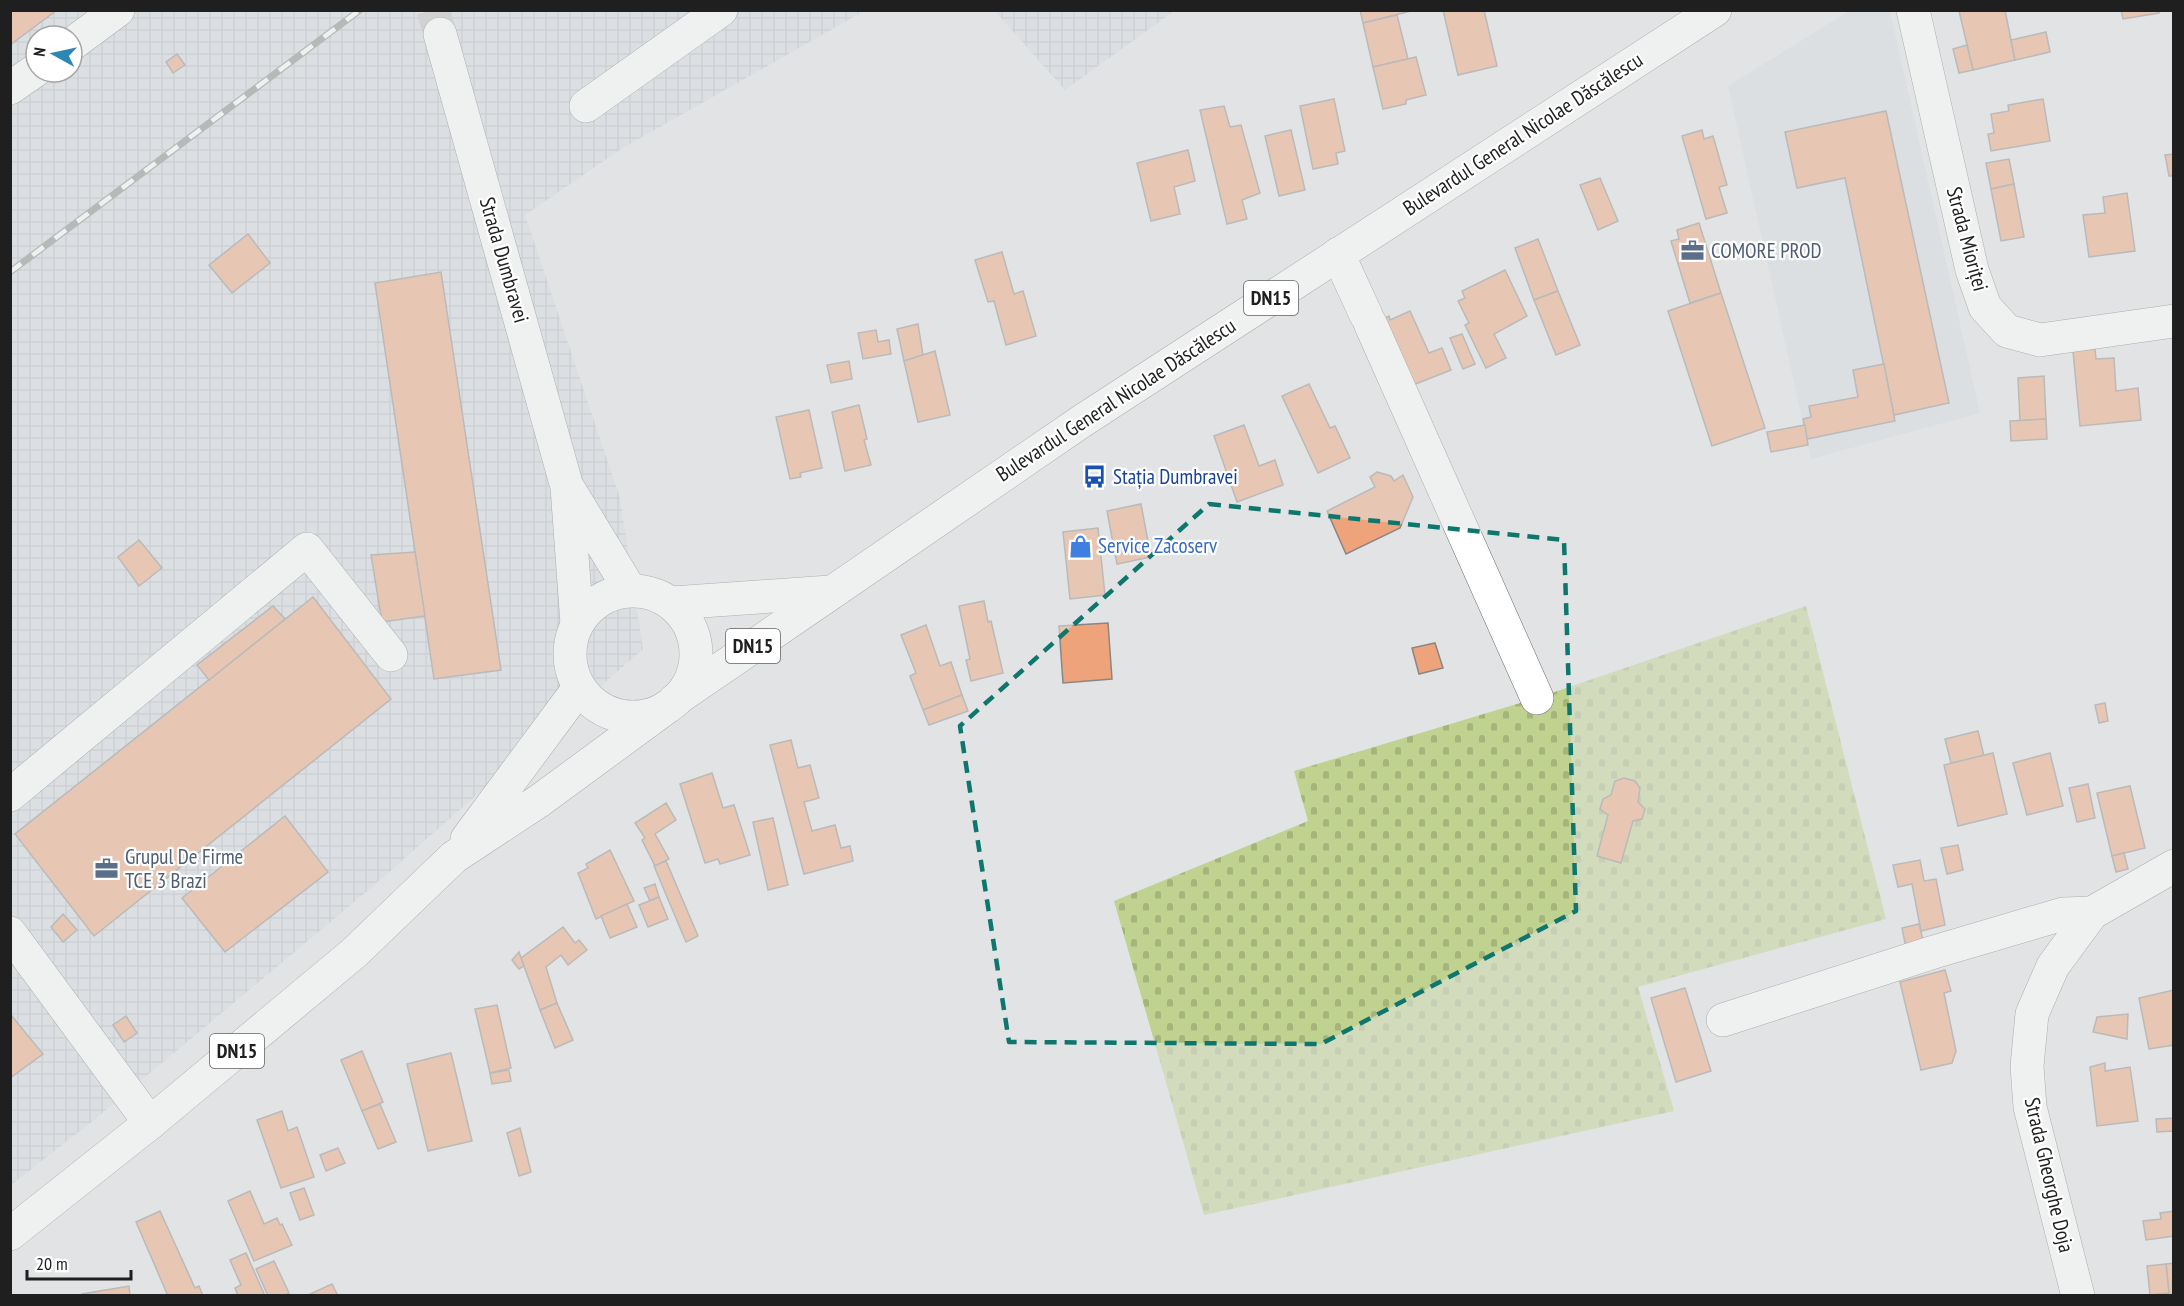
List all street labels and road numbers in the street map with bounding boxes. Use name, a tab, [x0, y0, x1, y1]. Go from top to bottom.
street label: Bulevardul General Nicolae Dăscălescu	[1398, 46, 1648, 221]
street label: Strada Mioriței	[1941, 184, 1994, 294]
street label: Strada Dumbravei	[474, 194, 535, 326]
road number: DN15	[1244, 281, 1298, 315]
street label: Bulevardul General Nicolae Dăscălescu	[991, 312, 1241, 487]
road number: DN15	[726, 629, 780, 663]
road number: DN15	[210, 1034, 264, 1068]
street label: Strada Gheorghe Doja	[2019, 1095, 2080, 1255]

